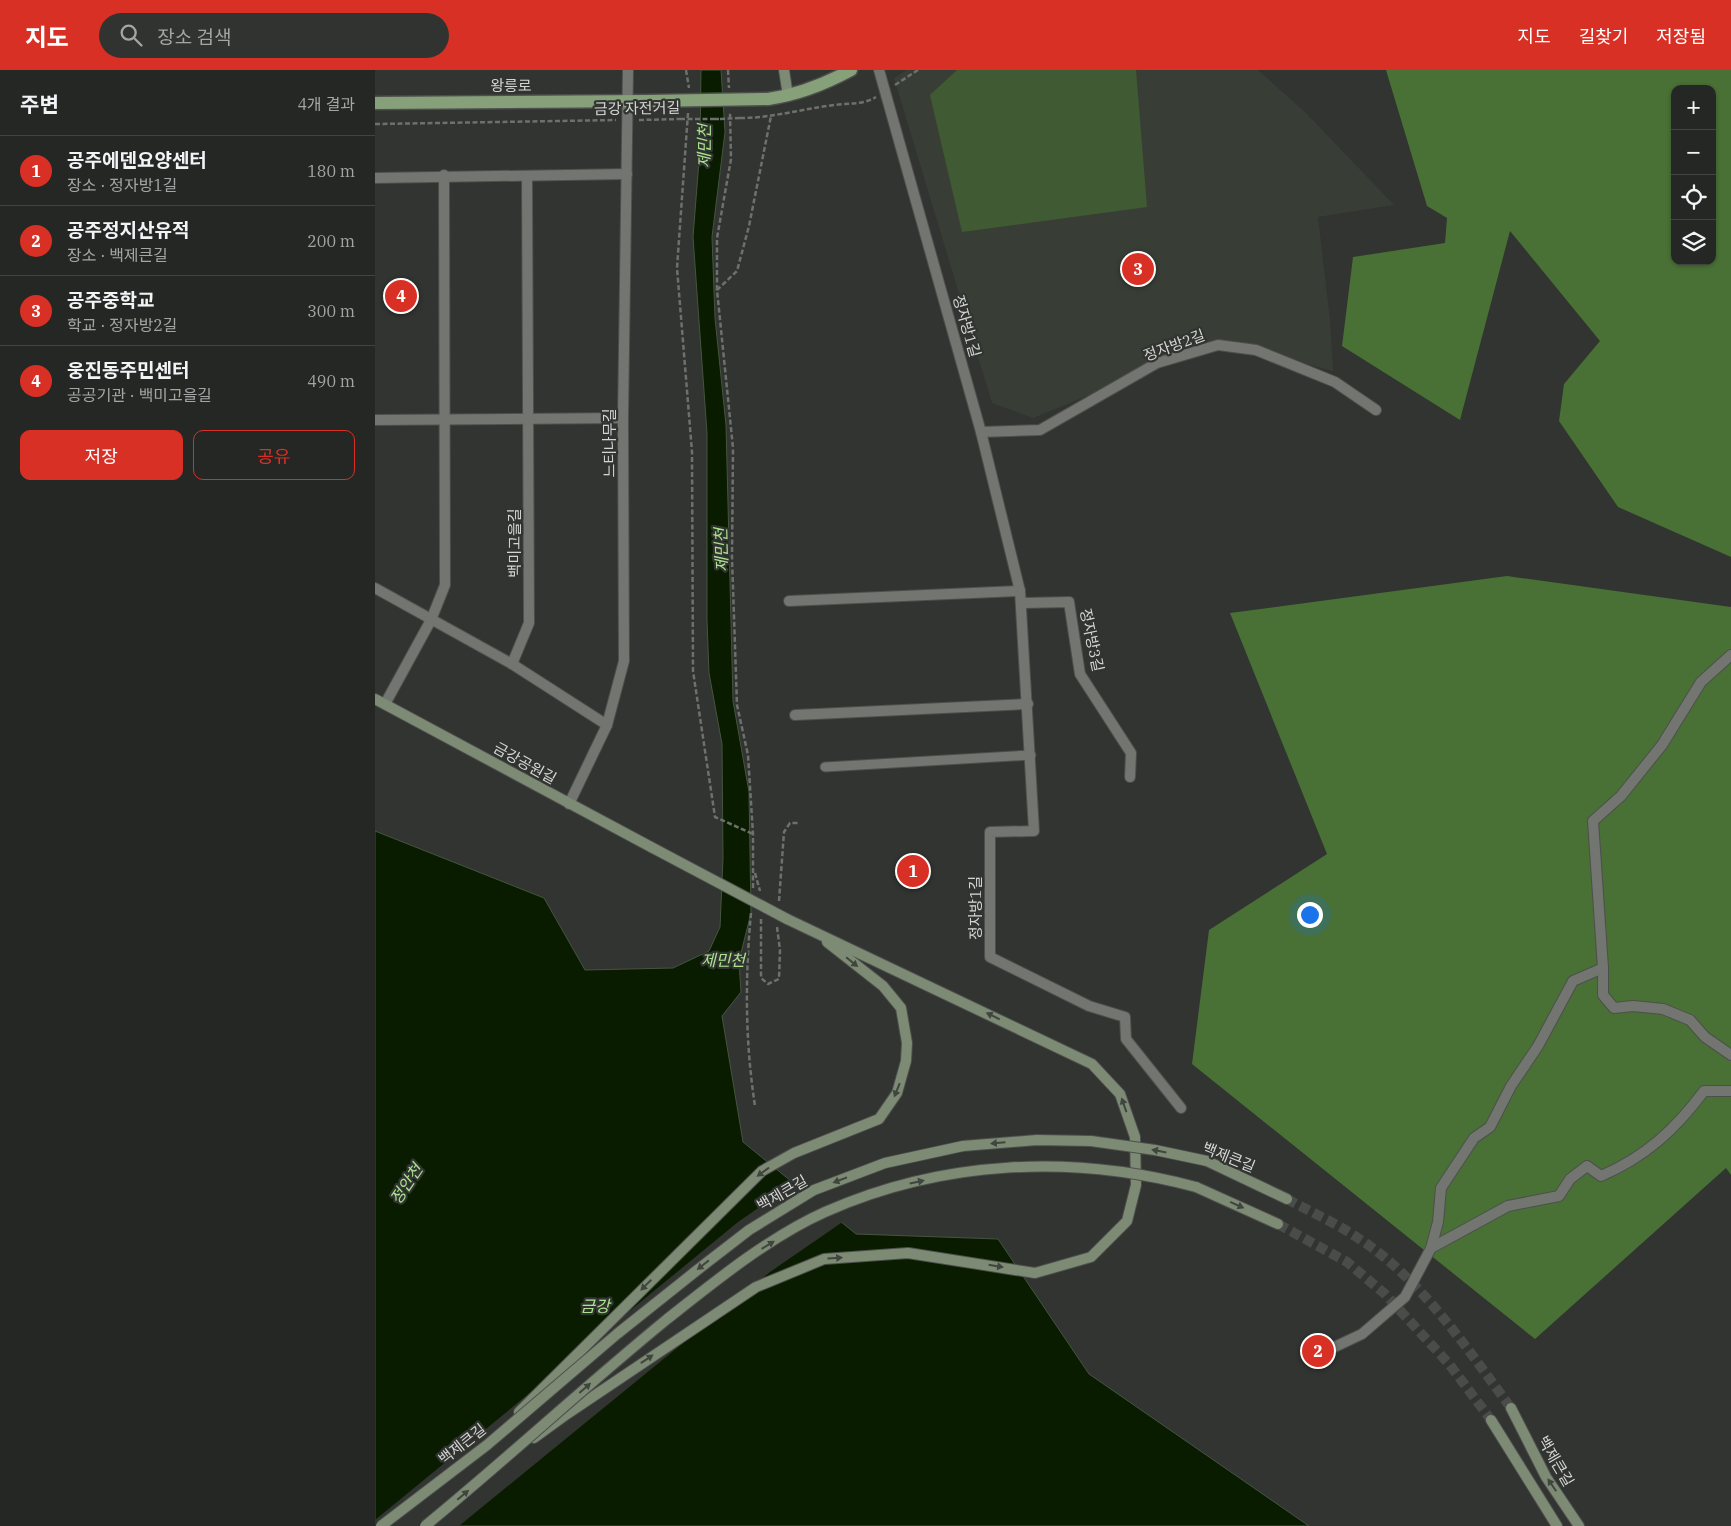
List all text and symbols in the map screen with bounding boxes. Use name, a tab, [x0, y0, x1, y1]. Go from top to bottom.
search box	[99, 13, 449, 58]
text: 지도	[25, 21, 69, 53]
icon: search	[117, 21, 145, 49]
text: 장소 검색	[157, 25, 232, 49]
text: 지도	[1518, 25, 1551, 48]
text: 길찾기	[1579, 25, 1628, 48]
text: 저장됨	[1656, 25, 1706, 48]
street label: 왕릉로	[490, 76, 532, 95]
map controls	[1671, 85, 1716, 265]
button: +	[1671, 85, 1716, 130]
text: 주변	[20, 90, 59, 118]
text: 4개 결과	[298, 94, 355, 114]
street label: 금강 자전거길	[594, 98, 680, 118]
water label: 제민천	[694, 122, 714, 168]
button: −	[1671, 130, 1716, 175]
text: 공주에덴요양센터	[67, 148, 207, 172]
text: 1	[31, 161, 41, 181]
text: 180 m	[307, 161, 355, 181]
text: 장소 · 정자방1길	[67, 175, 178, 195]
button: locate	[1671, 175, 1716, 220]
text: 공주정지산유적	[67, 218, 189, 242]
button: layers	[1671, 220, 1716, 265]
text: 2	[31, 231, 41, 251]
text: 200 m	[307, 231, 355, 251]
text: 장소 · 백제큰길	[67, 245, 168, 265]
pin: 3	[1122, 250, 1154, 288]
pin: 4	[385, 277, 417, 315]
text: 공주중학교	[67, 288, 154, 312]
street label: 정자방1길	[949, 293, 985, 359]
text: 3	[31, 301, 41, 321]
text: 300 m	[307, 301, 355, 321]
text: 학교 · 정자방2길	[67, 315, 178, 335]
street label: 정자방2길	[1141, 325, 1207, 365]
text: 웅진동주민센터	[67, 358, 189, 382]
text: 4	[31, 371, 41, 391]
text: 490 m	[307, 371, 355, 391]
text: 공공기관 · 백미고을길	[67, 385, 212, 405]
street label: 느티나무길	[600, 408, 619, 478]
button: 저장	[20, 430, 183, 480]
button: 공유	[193, 430, 355, 480]
street label: 백미고을길	[505, 508, 524, 578]
water label: 제민천	[710, 525, 732, 572]
street label: 정자방3길	[1076, 607, 1108, 673]
street label: 금강공원길	[490, 738, 560, 788]
pin: 1	[897, 852, 929, 890]
street label: 정자방1길	[966, 876, 985, 940]
your location	[1297, 902, 1323, 928]
water label: 제민천	[701, 950, 747, 970]
one-way arrow	[845, 956, 858, 967]
one-way arrow	[986, 1012, 1000, 1020]
one-way arrow	[893, 1083, 901, 1098]
one-way arrow	[1119, 1097, 1127, 1112]
street label: 백제큰길	[1200, 1138, 1258, 1176]
one-way arrow	[989, 1140, 1005, 1148]
one-way arrow	[1151, 1147, 1167, 1155]
water label: 정안천	[385, 1158, 428, 1208]
one-way arrow	[756, 1167, 770, 1177]
street label: 백제큰길	[753, 1171, 811, 1215]
one-way arrow	[832, 1176, 847, 1184]
one-way arrow	[909, 1177, 925, 1185]
one-way arrow	[1230, 1202, 1244, 1210]
one-way arrow	[761, 1241, 776, 1249]
one-way arrow	[827, 1254, 843, 1262]
one-way arrow	[697, 1260, 710, 1271]
one-way arrow	[988, 1263, 1004, 1271]
one-way arrow	[641, 1279, 653, 1291]
water label: 금강	[580, 1296, 612, 1316]
pin: 2	[1302, 1332, 1334, 1370]
one-way arrow	[641, 1354, 654, 1364]
one-way arrow	[579, 1383, 592, 1394]
street label: 백제큰길	[434, 1420, 490, 1468]
street label: 백제큰길	[1534, 1432, 1578, 1490]
one-way arrow	[1547, 1479, 1557, 1492]
one-way arrow	[456, 1489, 469, 1500]

